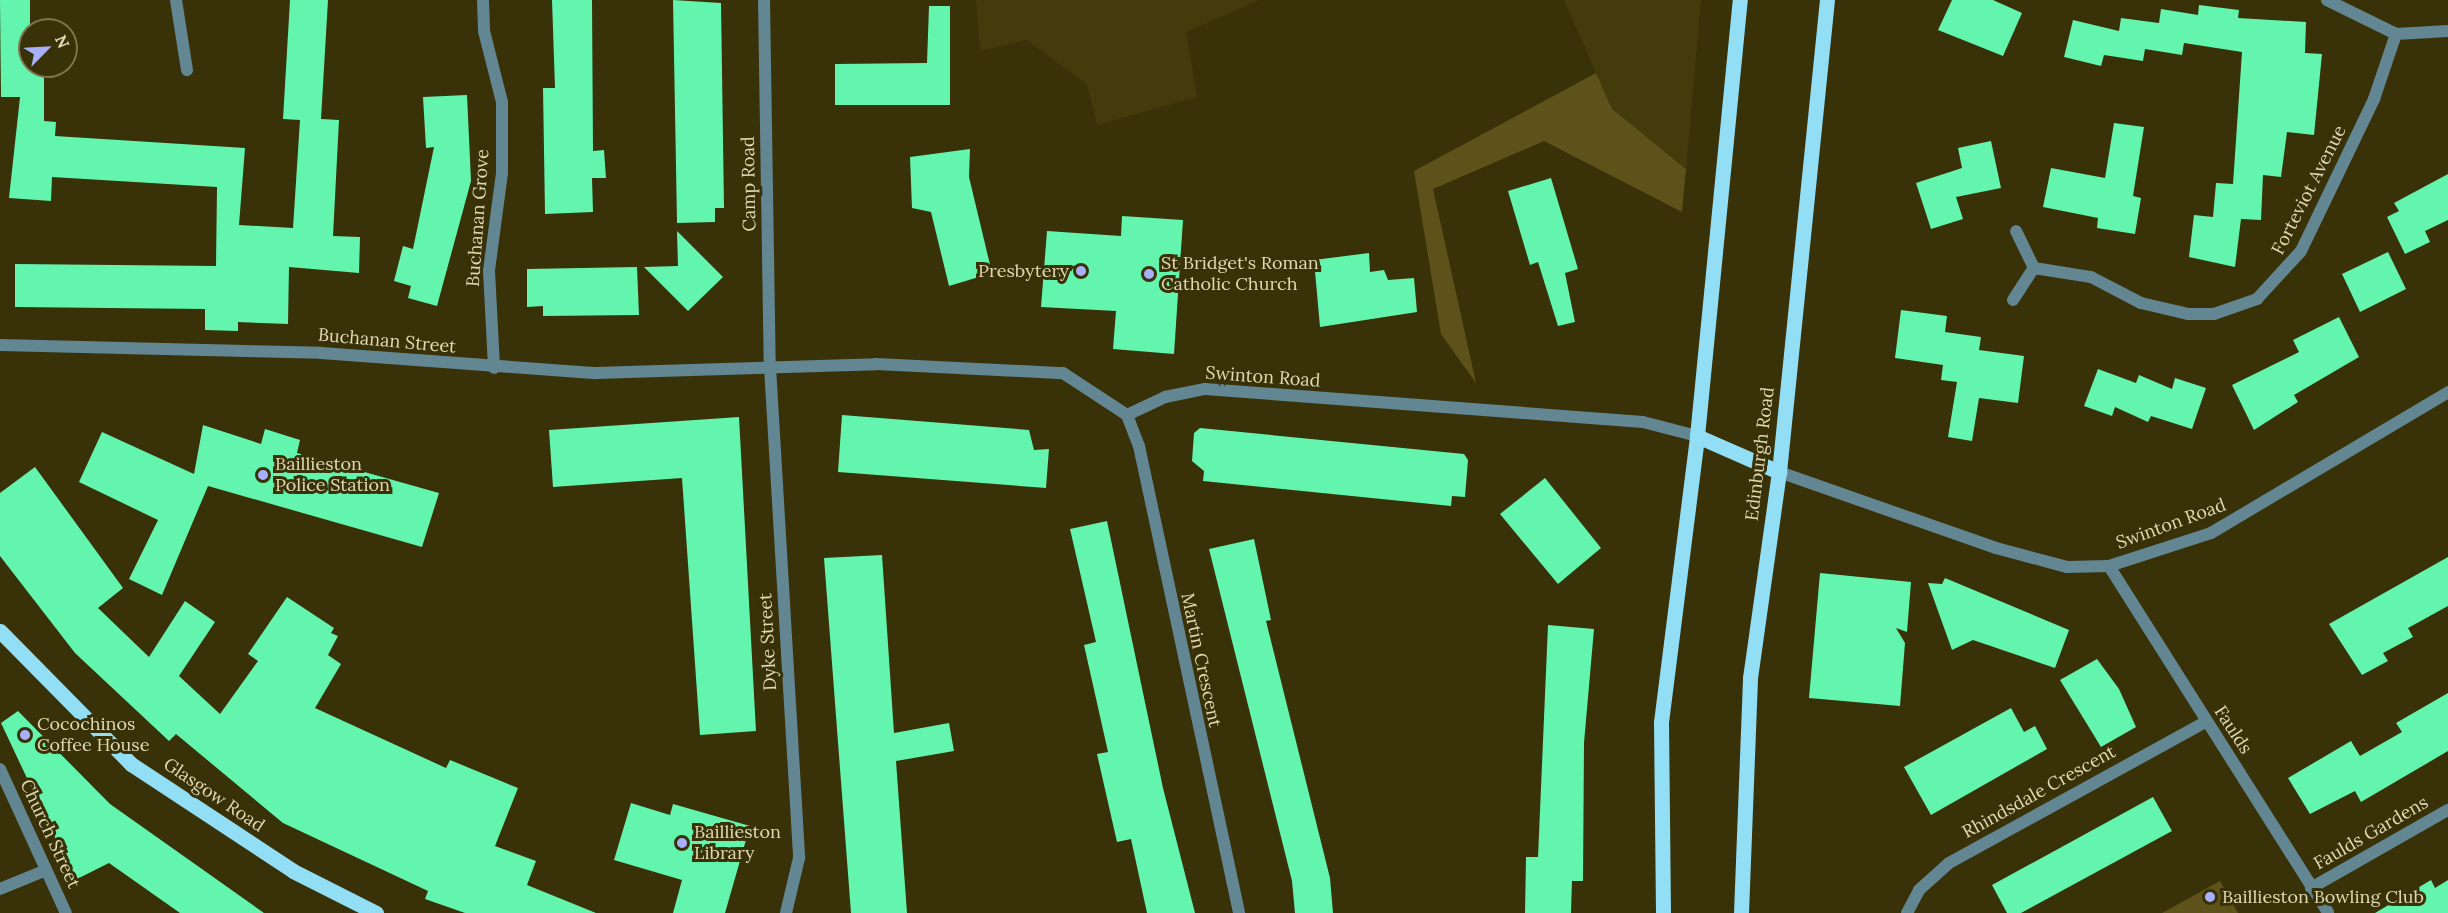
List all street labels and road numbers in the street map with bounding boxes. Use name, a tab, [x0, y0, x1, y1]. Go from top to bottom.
street label: Forteviot Avenue	[2267, 122, 2351, 258]
street label: Camp Road	[737, 136, 761, 232]
street label: Buchanan Grove	[462, 148, 494, 288]
street label: Buchanan Street	[317, 324, 457, 358]
street label: Swinton Road	[1205, 362, 1321, 392]
street label: Edinburgh Road	[1741, 386, 1779, 522]
street label: Swinton Road	[2113, 494, 2229, 554]
street label: Martin Crescent	[1176, 591, 1226, 729]
street label: Dyke Street	[755, 593, 781, 691]
street label: Faulds	[2209, 702, 2257, 758]
street label: Rhindsdale Crescent	[1959, 741, 2119, 843]
street label: Glasgow Road	[159, 753, 269, 837]
street label: Church Street	[15, 776, 85, 892]
street label: Faulds Gardens	[2310, 792, 2432, 874]

